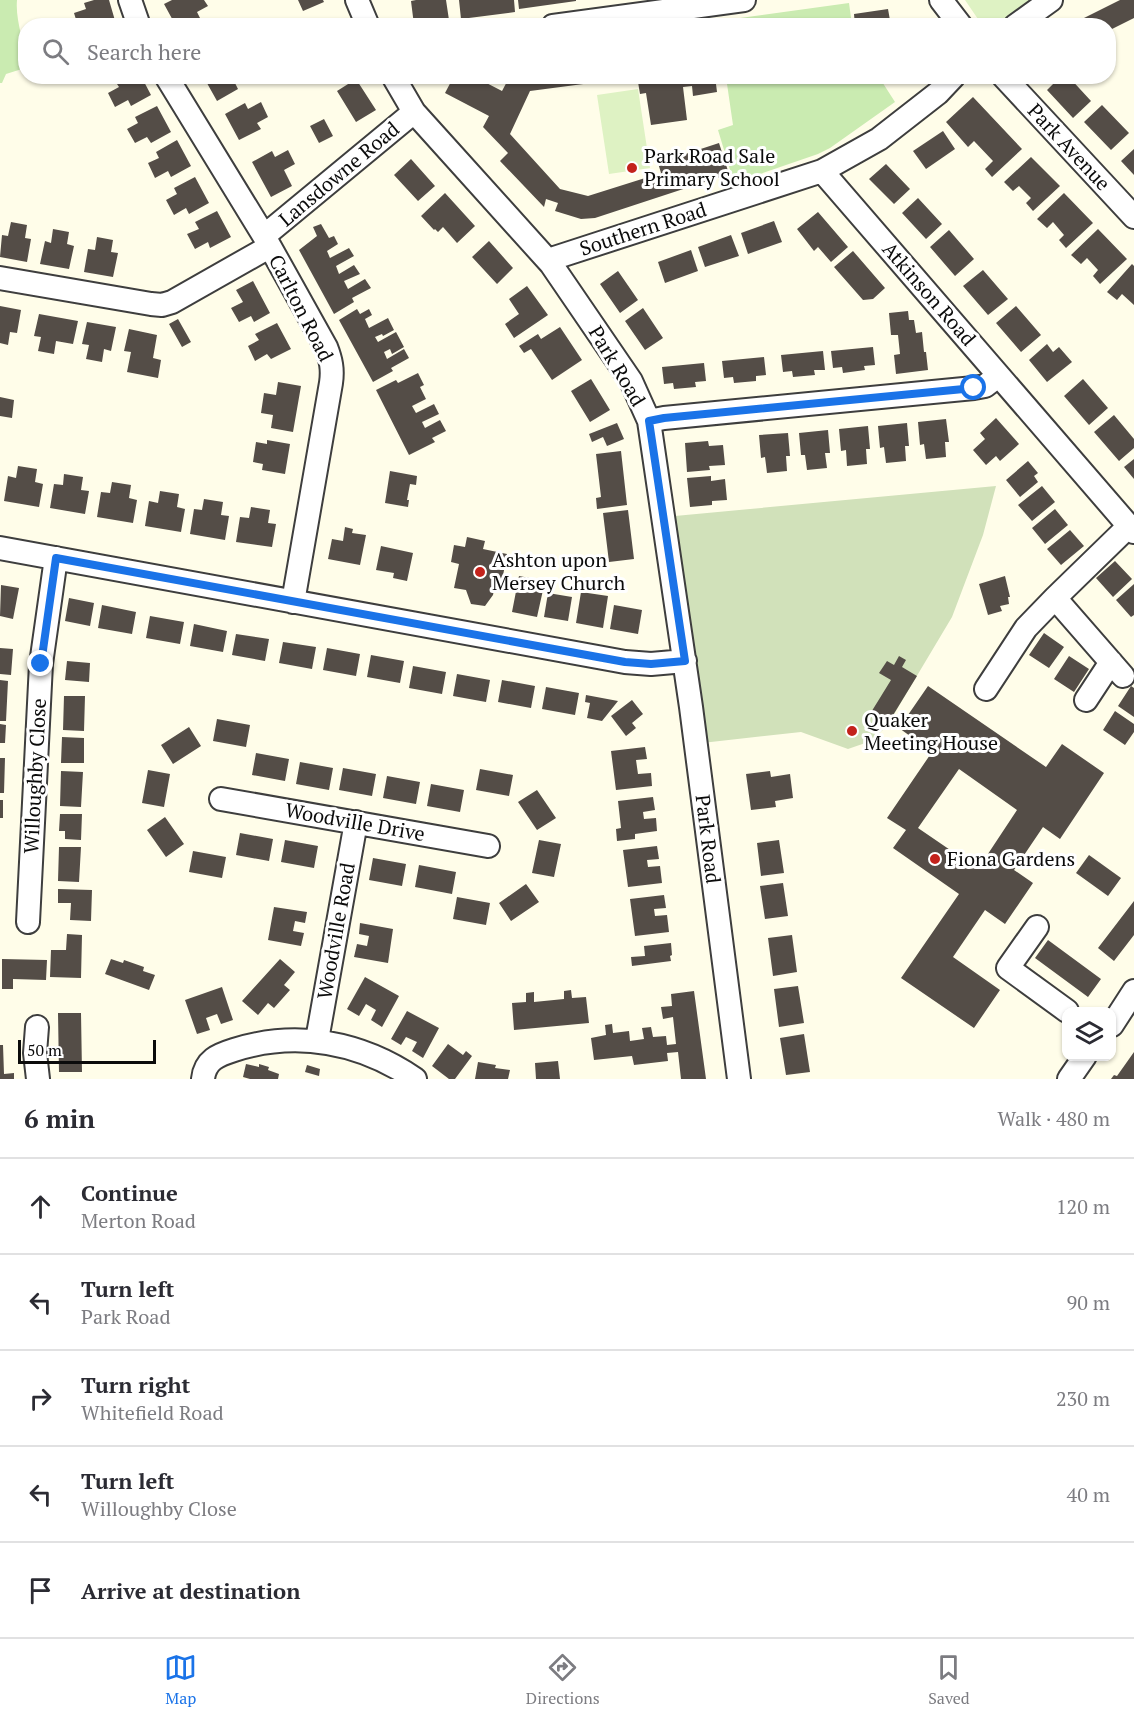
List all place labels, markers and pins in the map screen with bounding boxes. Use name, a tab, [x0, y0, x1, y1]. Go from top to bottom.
place label: Park Road Sale Primary School	[644, 142, 780, 192]
marker: Park Road Sale Primary School	[625, 161, 639, 175]
place label: Ashton upon Mersey Church	[492, 546, 625, 596]
marker: Ashton upon Mersey Church	[473, 565, 487, 579]
place label: Quaker Meeting House	[864, 706, 998, 756]
marker: Quaker Meeting House	[845, 724, 859, 738]
place label: Fiona Gardens	[947, 845, 1075, 872]
marker: Fiona Gardens	[928, 852, 942, 866]

